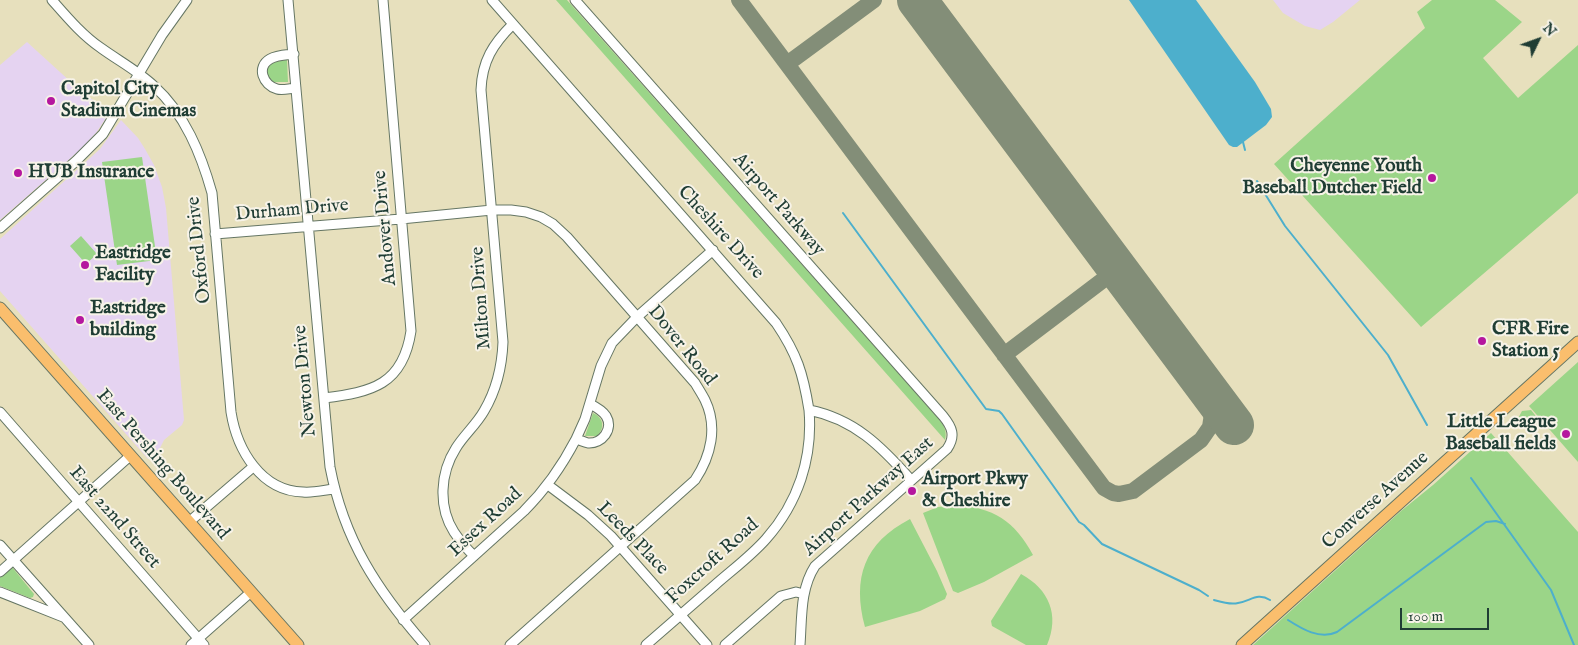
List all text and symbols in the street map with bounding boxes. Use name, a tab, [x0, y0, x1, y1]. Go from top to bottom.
north arrow	[1513, 15, 1563, 65]
text: N	[1538, 19, 1560, 40]
place label: Capitol City Stadium Cinemas	[61, 79, 196, 123]
marker: Capitol City Stadium Cinemas	[45, 95, 57, 107]
street label: Airport Parkway	[727, 149, 829, 261]
place label: Cheyenne Youth Baseball Dutcher Field	[1242, 156, 1422, 200]
place label: HUB Insurance	[28, 162, 154, 184]
marker: HUB Insurance	[12, 167, 24, 179]
street label: Andover Drive	[370, 169, 402, 287]
marker: Cheyenne Youth Baseball Dutcher Field	[1426, 172, 1438, 184]
street label: Cheshire Drive	[672, 181, 768, 285]
street label: Oxford Drive	[183, 195, 217, 305]
street label: Durham Drive	[235, 195, 349, 227]
place label: Eastridge Facility	[95, 243, 171, 287]
street label: Milton Drive	[467, 246, 497, 350]
marker: Eastridge Facility	[79, 259, 91, 271]
place label: Eastridge building	[90, 298, 166, 342]
street label: Dover Road	[642, 301, 720, 391]
marker: Eastridge building	[74, 314, 86, 326]
place label: CFR Fire Station 5	[1492, 319, 1569, 363]
street label: Newton Drive	[290, 324, 322, 438]
marker: CFR Fire Station 5	[1476, 335, 1488, 347]
street label: East Pershing Boulevard	[91, 385, 233, 545]
place label: Little League Baseball fields	[1445, 412, 1556, 456]
marker: Little League Baseball fields	[1560, 428, 1572, 440]
street label: Airport Parkway East	[799, 432, 939, 562]
street label: Converse Avenue	[1318, 447, 1434, 555]
street label: East 22nd Street	[63, 462, 165, 574]
place label: Airport Pkwy & Cheshire	[922, 469, 1028, 513]
street label: Essex Road	[445, 483, 527, 563]
marker: Airport Pkwy & Cheshire	[906, 485, 918, 497]
street label: Leeds Place	[591, 498, 673, 580]
street label: Foxcroft Road	[662, 514, 764, 610]
scale bar	[1403, 598, 1492, 630]
text: 100 m	[1408, 607, 1443, 626]

